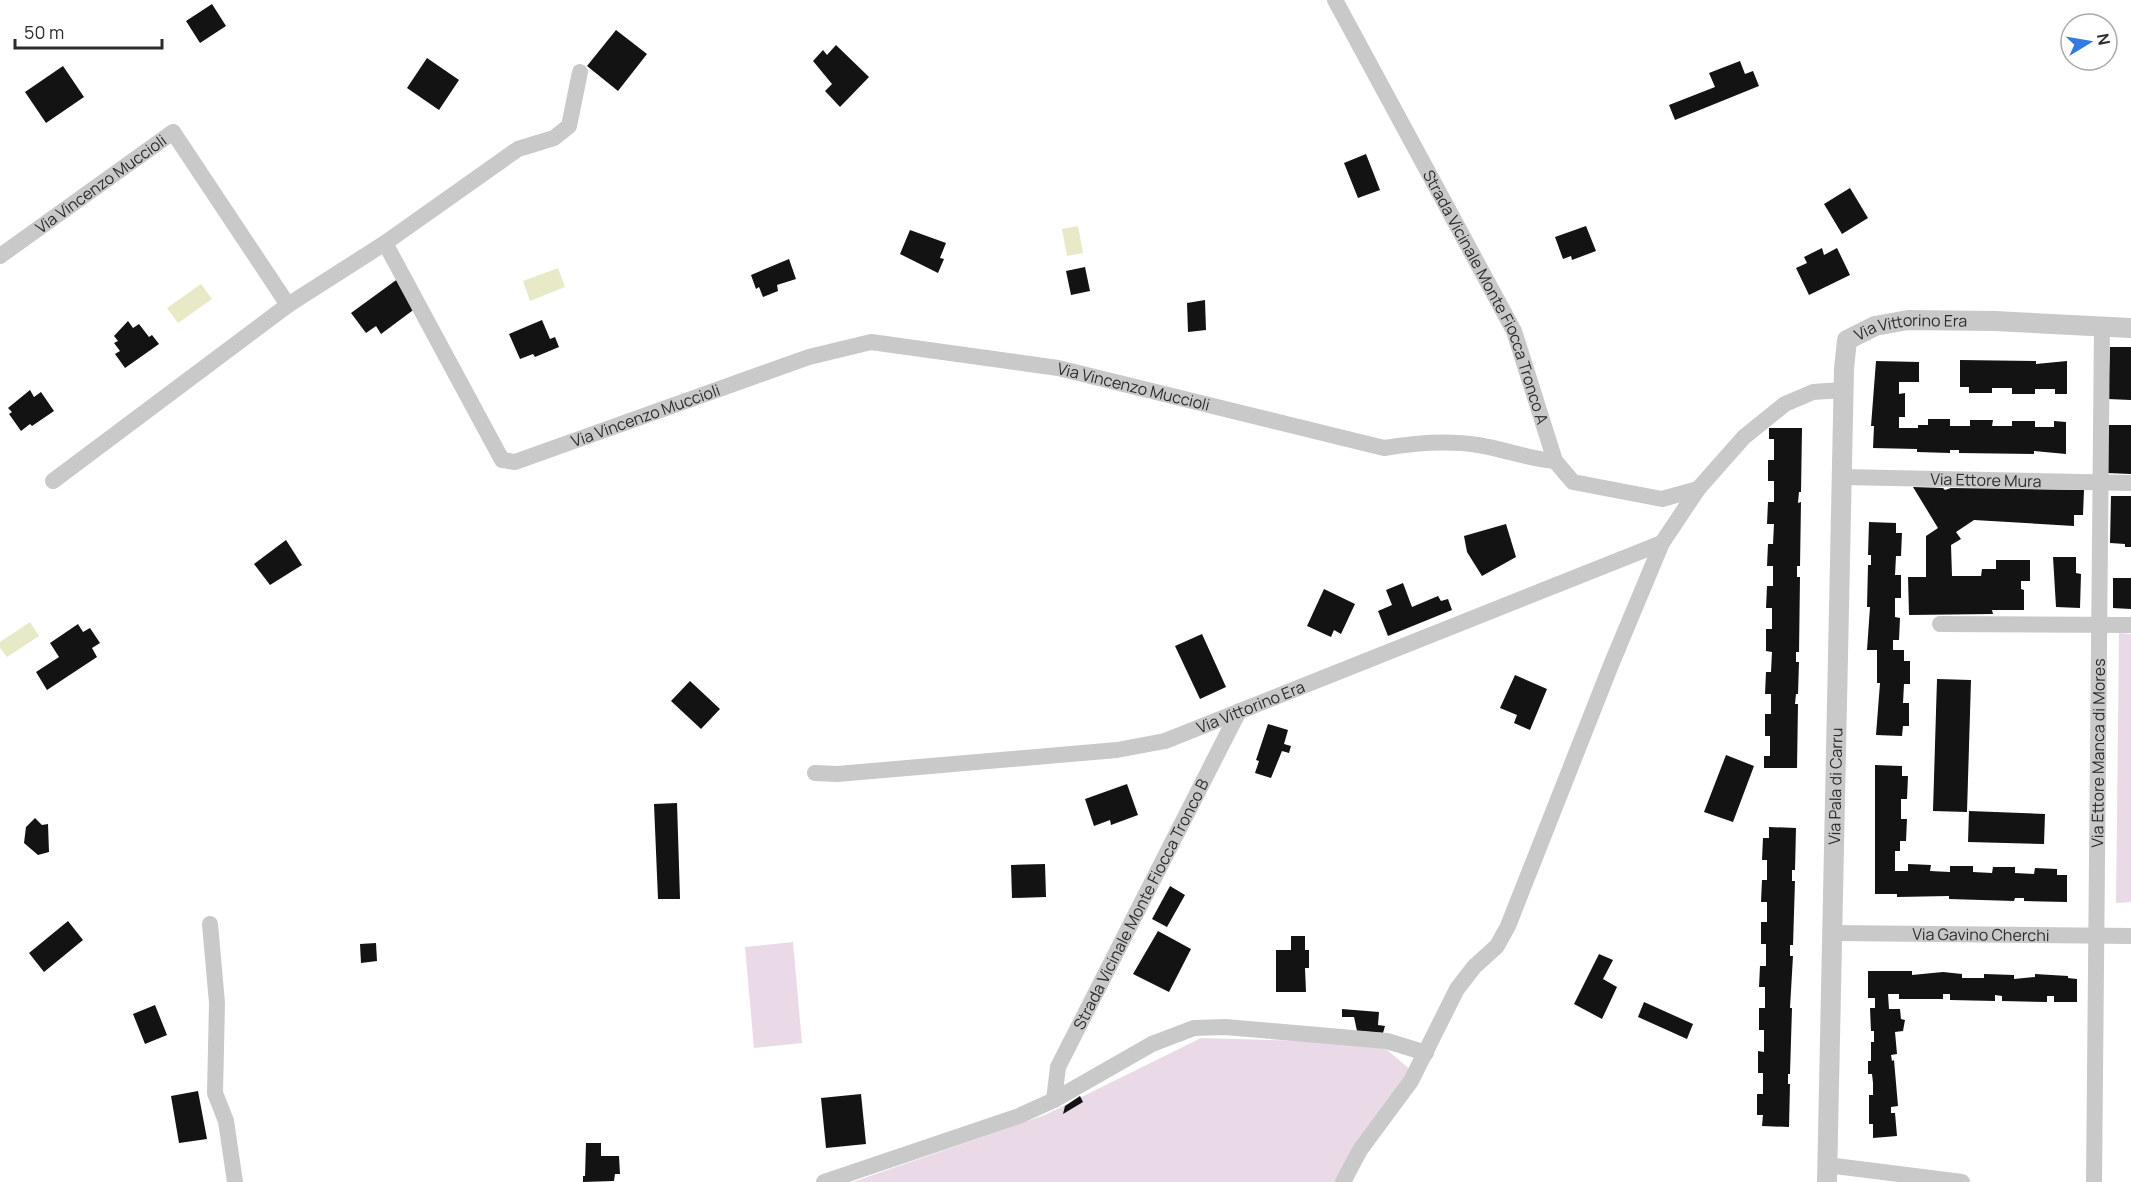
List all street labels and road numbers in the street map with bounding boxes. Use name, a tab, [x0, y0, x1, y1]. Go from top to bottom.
street label: Via Vincenzo Muccioli	[31, 129, 171, 238]
street label: Strada Vicinale Monte Fiocca Tronco A	[1418, 166, 1554, 427]
street label: Via Vittorino Era	[1850, 308, 1967, 346]
street label: Via Vincenzo Muccioli	[1055, 357, 1212, 416]
street label: Via Vincenzo Muccioli	[568, 379, 723, 452]
street label: Via Ettore Mura	[1930, 468, 2042, 492]
street label: Via Ettore Manca di Mores	[2086, 658, 2110, 848]
street label: Via Vittorino Era	[1193, 675, 1308, 738]
street label: Via Pala di Carru	[1823, 727, 1848, 845]
street label: Strada Vicinale Monte Fiocca Tronco B	[1068, 775, 1214, 1033]
street label: Via Gavino Cherchi	[1912, 923, 2050, 946]

